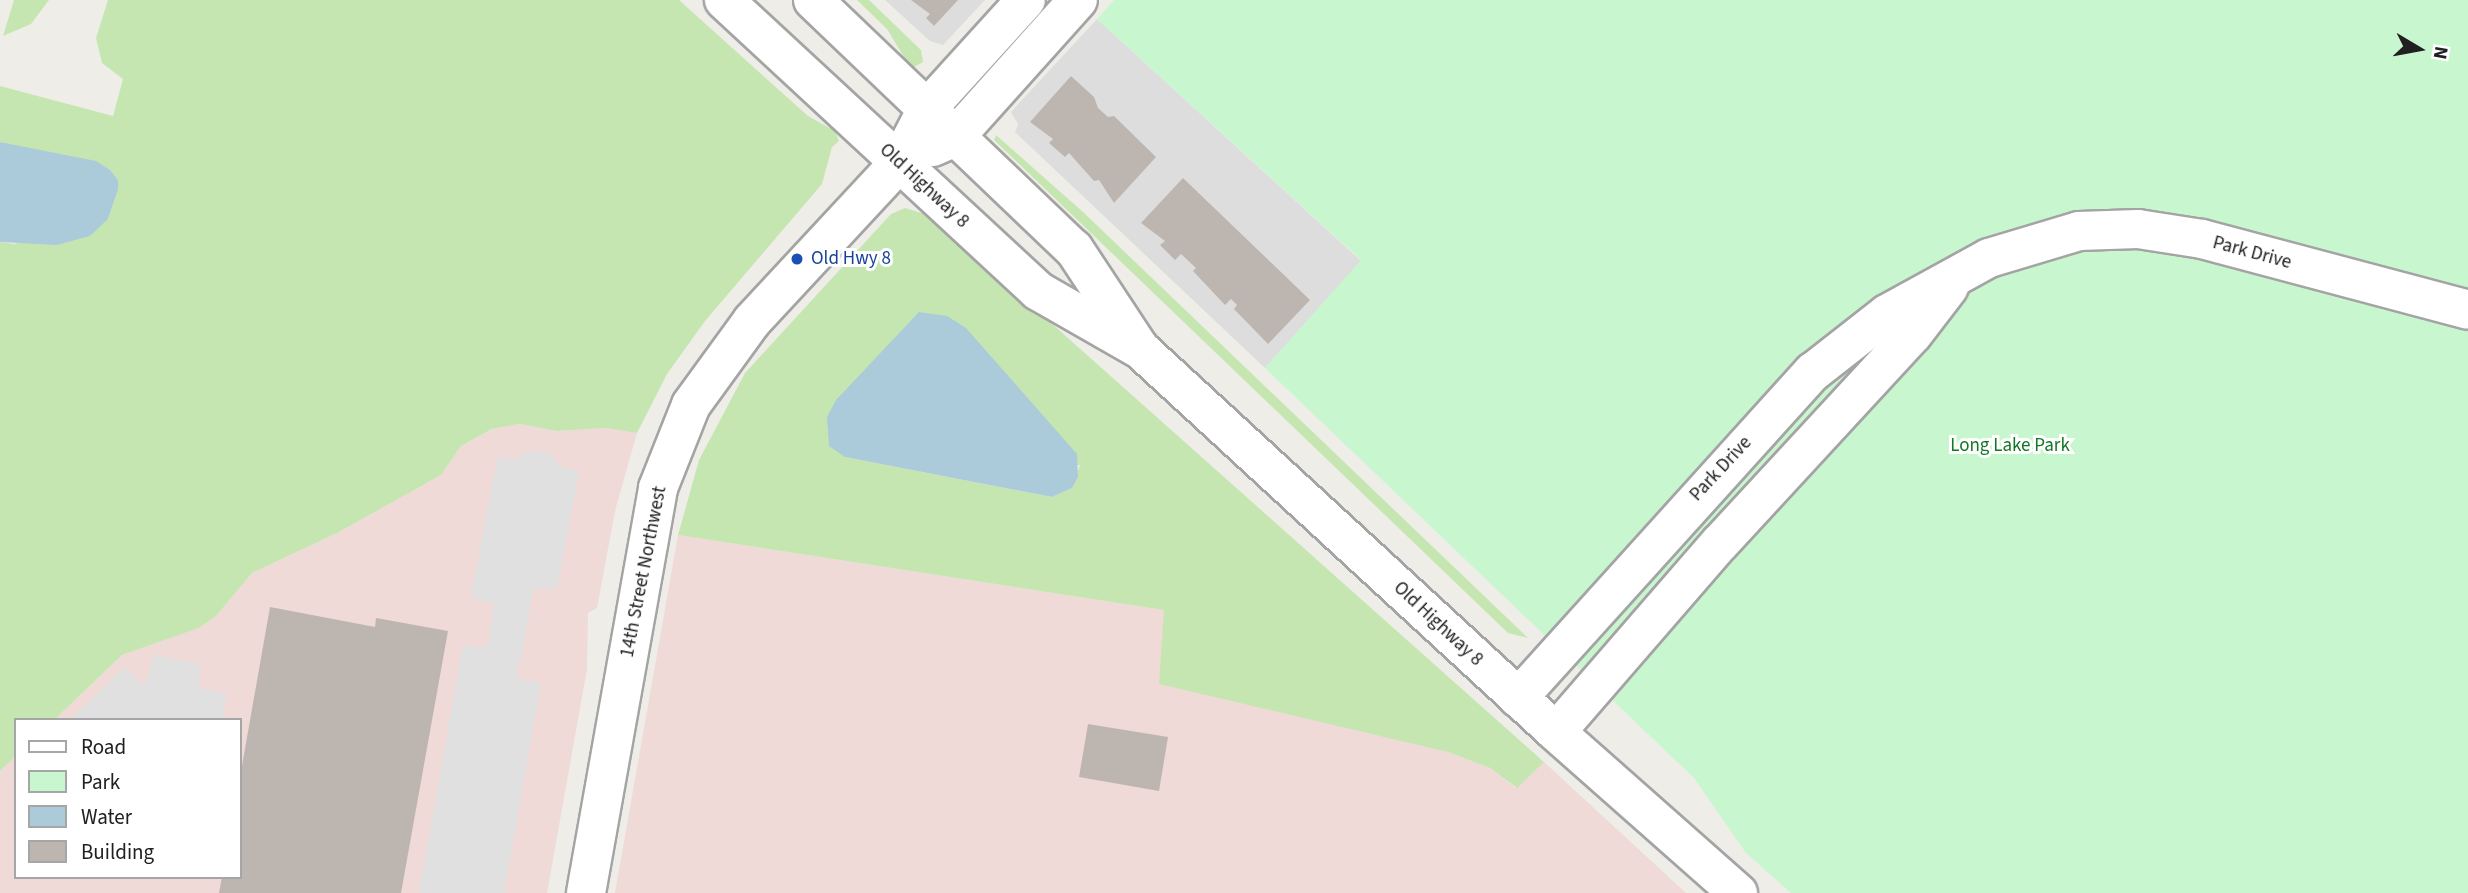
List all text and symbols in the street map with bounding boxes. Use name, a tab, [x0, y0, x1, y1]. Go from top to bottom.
north arrow	[2384, 14, 2454, 84]
text: N	[2426, 44, 2455, 61]
street label: Old Highway 8	[875, 139, 973, 233]
street label: Park Drive	[2210, 232, 2294, 274]
place label: Old Hwy 8	[811, 248, 891, 270]
marker: Old Hwy 8	[789, 251, 805, 267]
street label: Park Drive	[1685, 432, 1757, 506]
park label: Long Lake Park	[1950, 435, 2070, 457]
street label: 14th Street Northwest	[616, 485, 672, 659]
street label: Old Highway 8	[1389, 577, 1487, 671]
legend	[14, 718, 242, 879]
text: Road	[81, 732, 126, 762]
text: Park	[81, 767, 120, 797]
text: Water	[81, 802, 132, 832]
text: Building	[81, 837, 154, 867]

